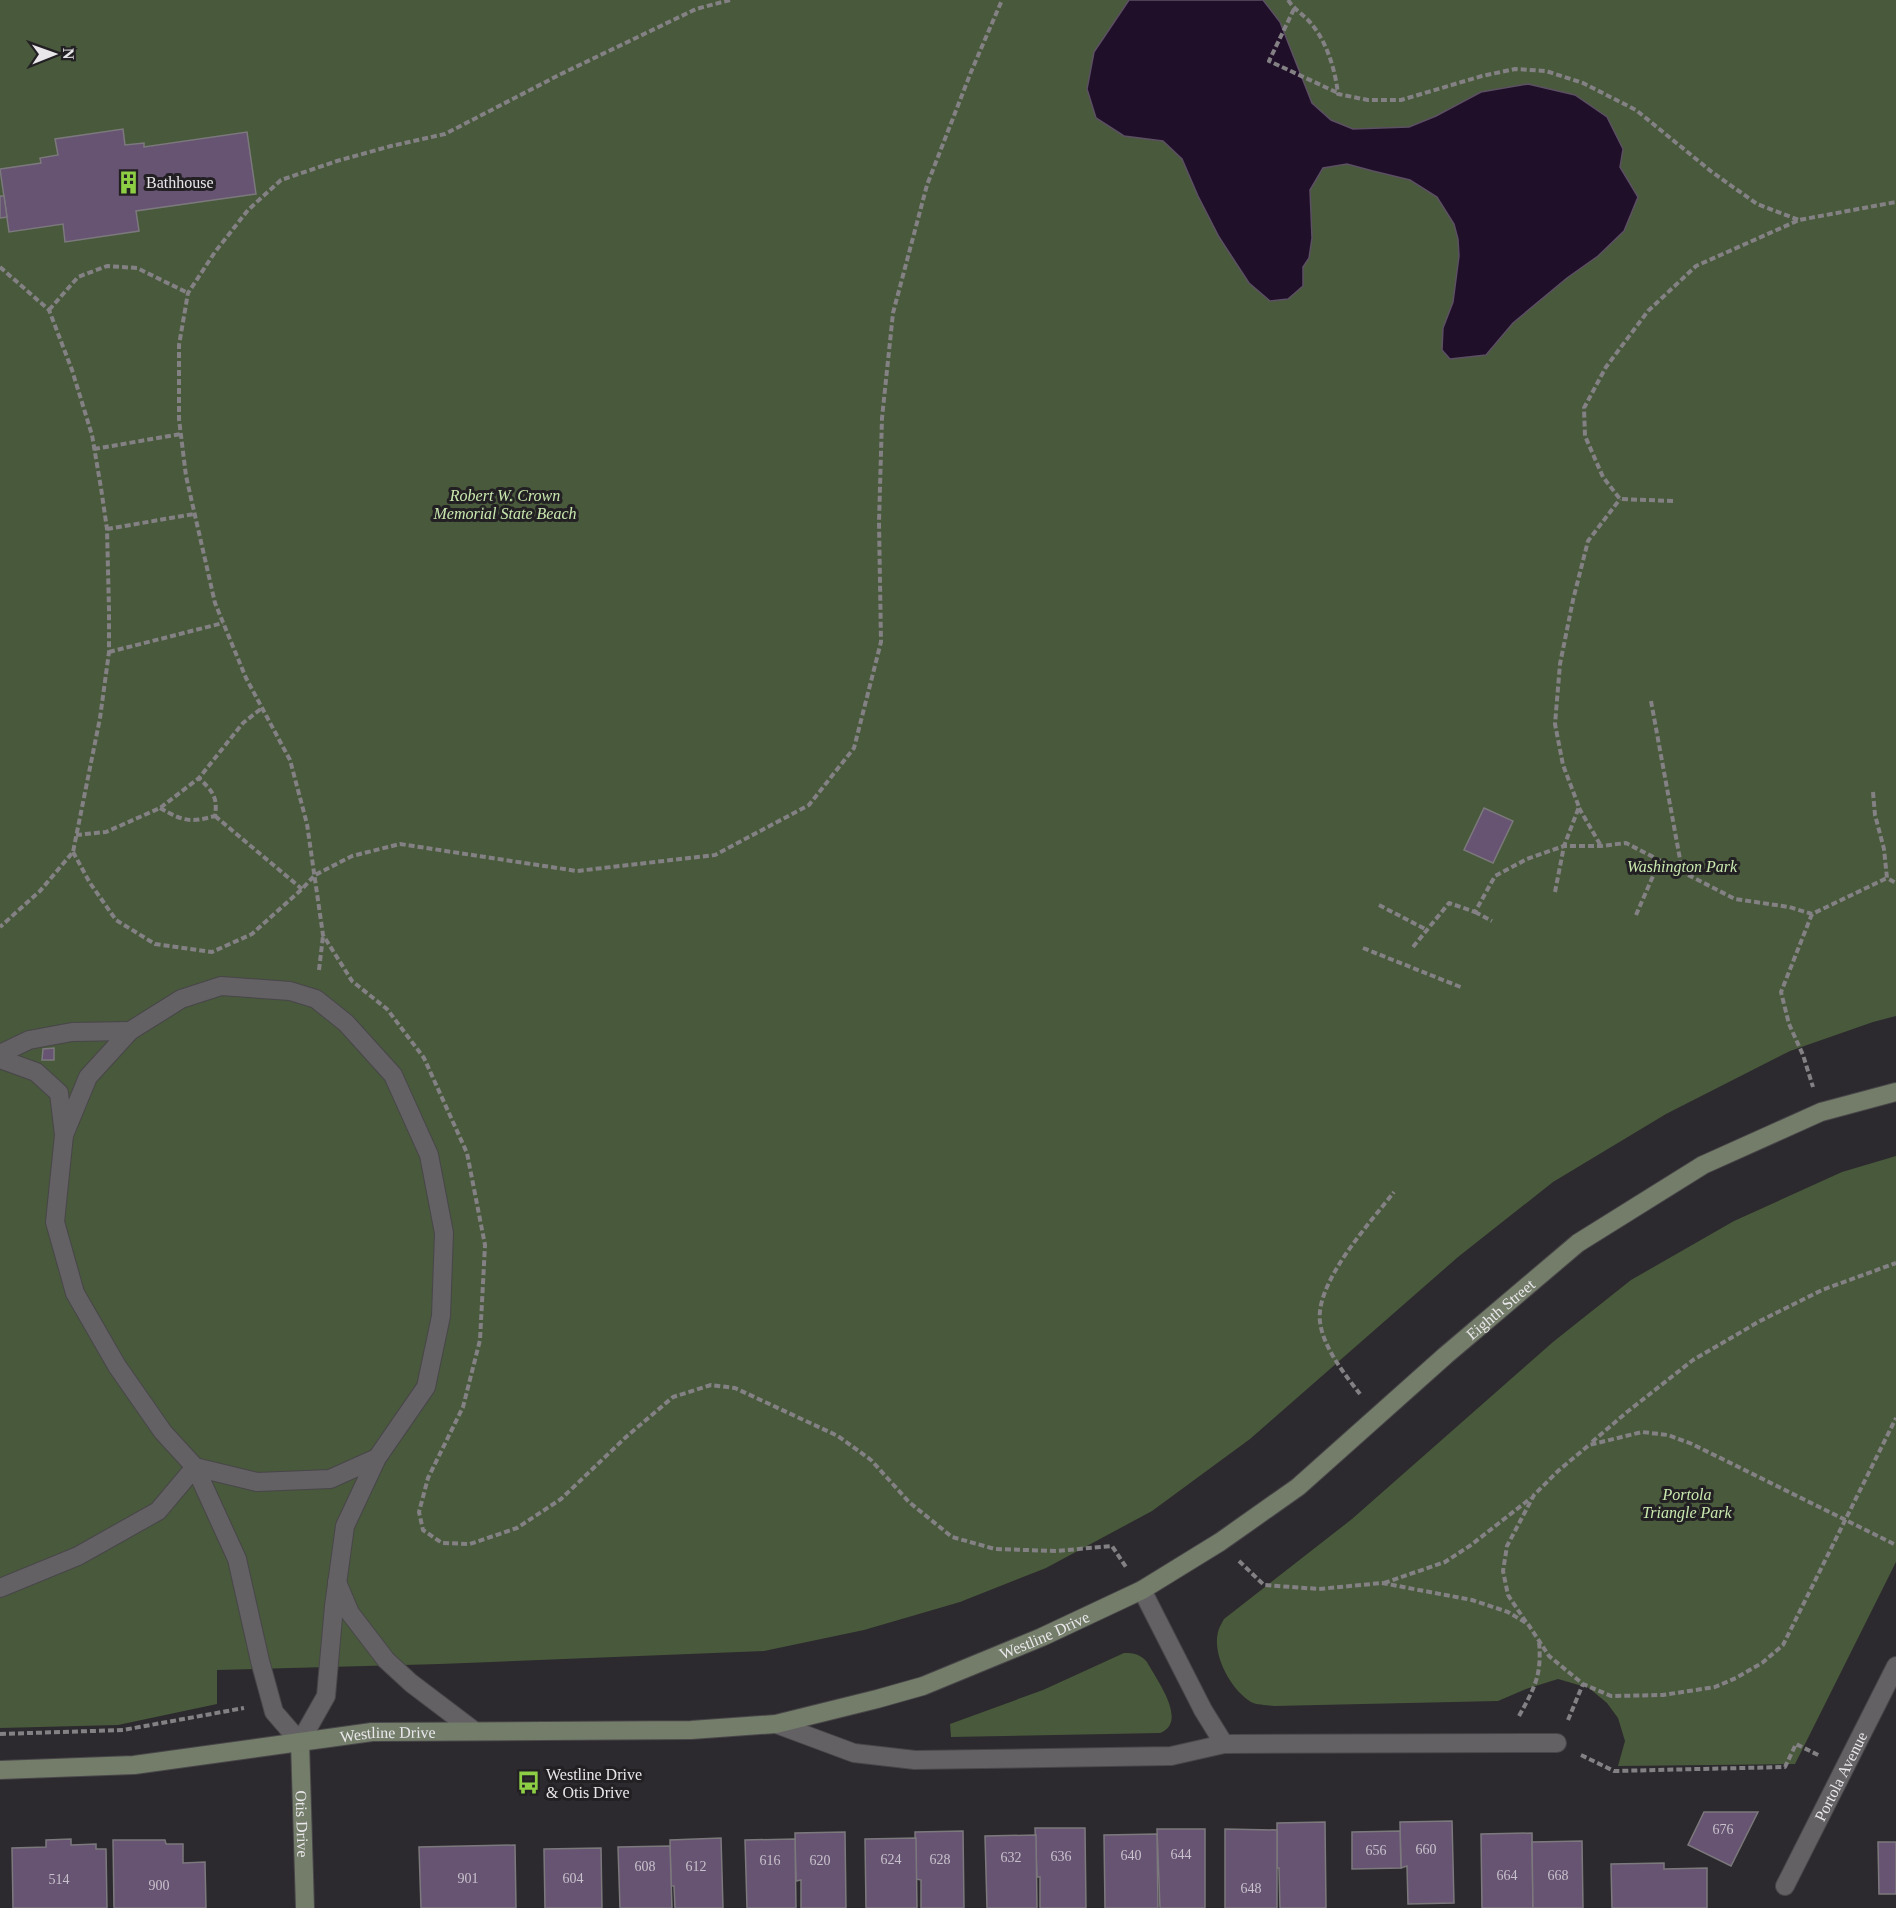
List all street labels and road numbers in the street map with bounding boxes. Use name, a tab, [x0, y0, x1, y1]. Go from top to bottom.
street label: Eighth Street	[1463, 1275, 1538, 1343]
street label: Westline Drive	[997, 1608, 1092, 1663]
street label: Westline Drive	[339, 1724, 436, 1745]
street label: Portola Avenue	[1811, 1729, 1871, 1824]
street label: Otis Drive	[292, 1790, 311, 1858]

